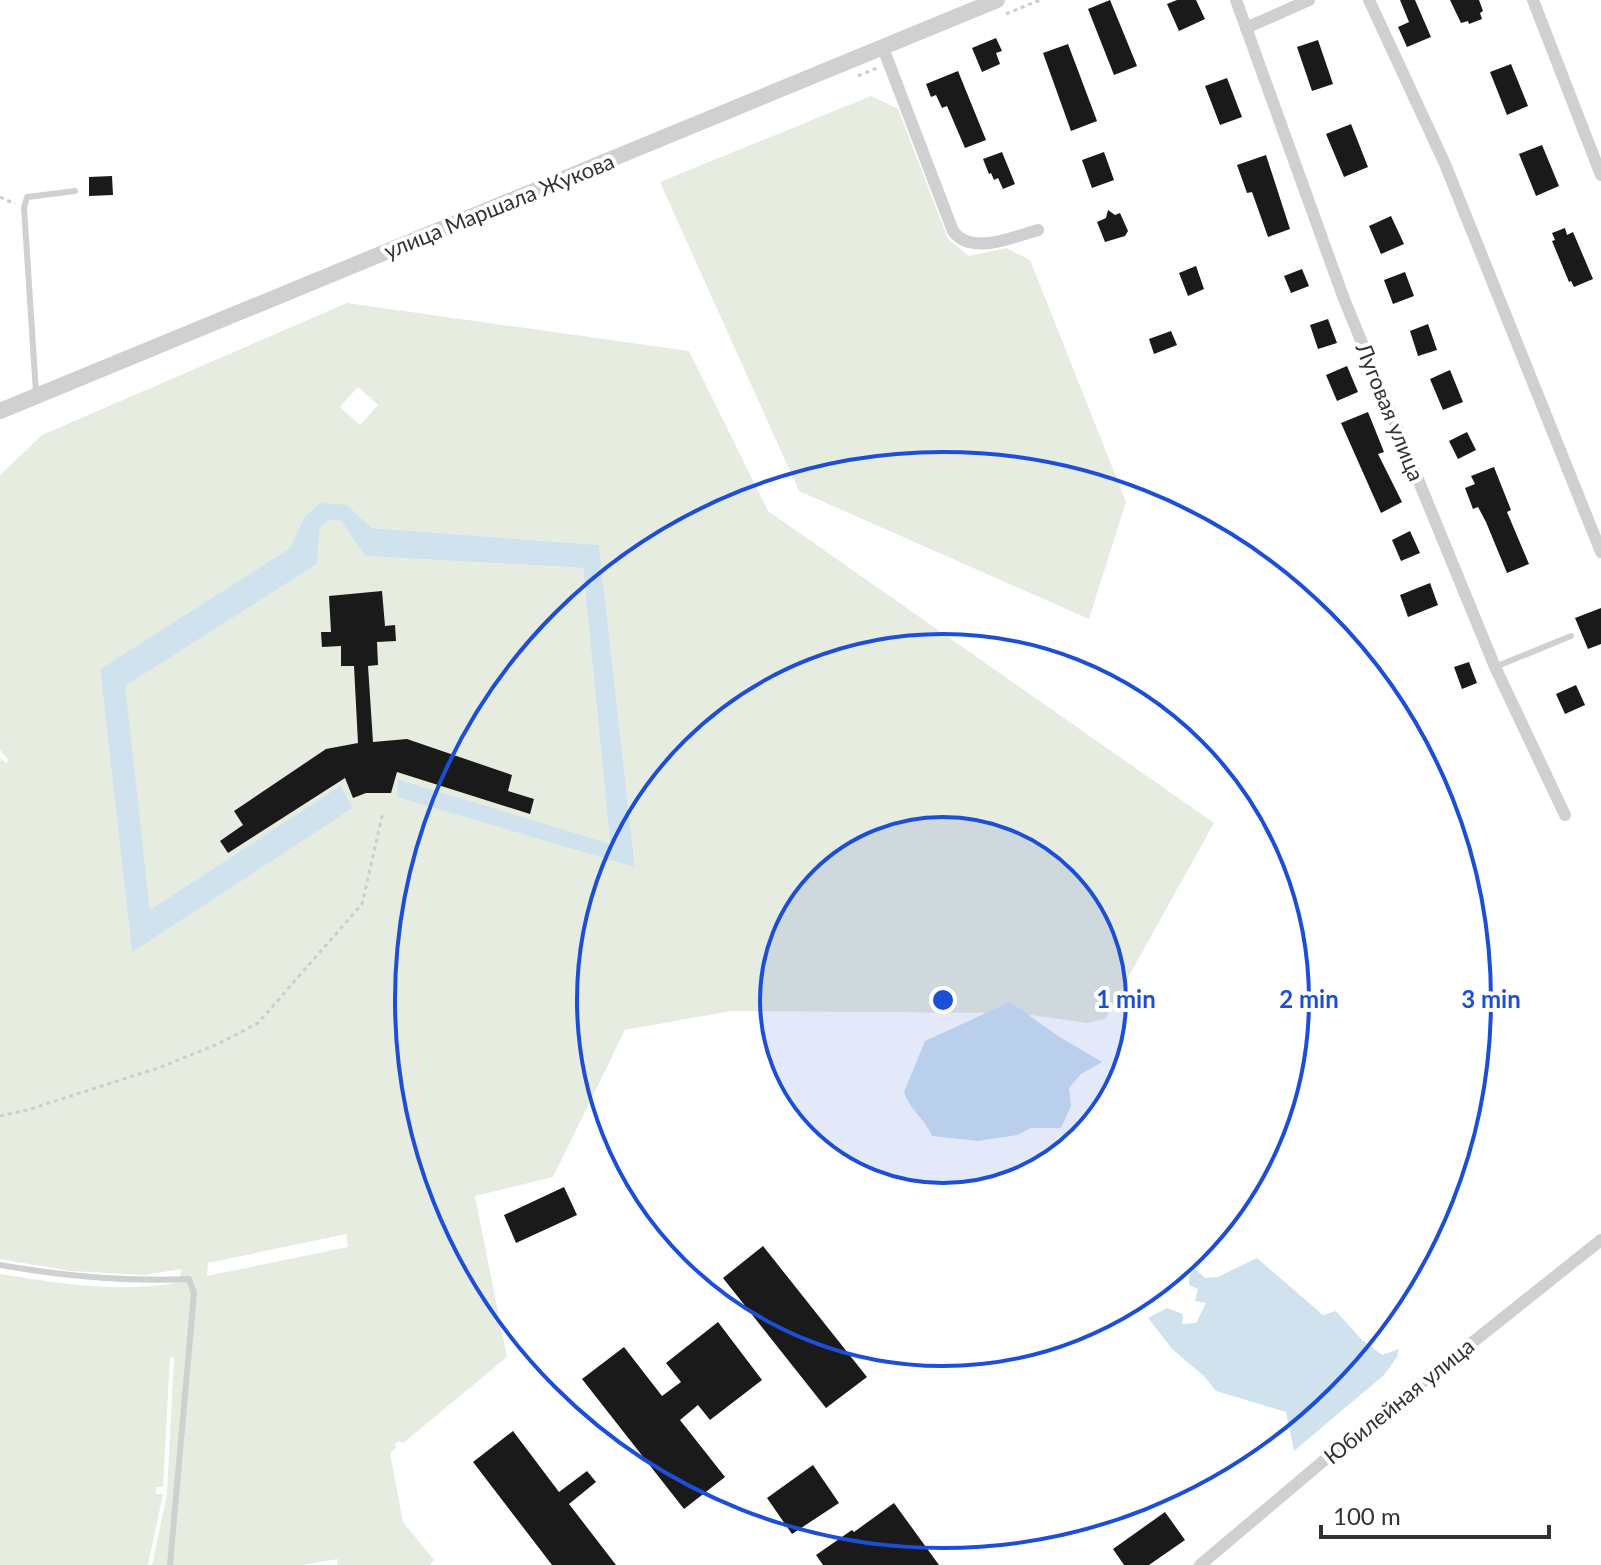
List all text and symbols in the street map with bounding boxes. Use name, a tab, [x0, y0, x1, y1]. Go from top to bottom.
street label: улица Маршала Жукова	[380, 147, 618, 264]
street label: Луговая улица	[1350, 338, 1430, 485]
text: 1 min	[1096, 984, 1156, 1013]
text: 2 min	[1279, 984, 1339, 1013]
text: 3 min	[1461, 984, 1521, 1013]
centre of rings	[929, 986, 957, 1014]
street label: Юбилейная улица	[1318, 1332, 1479, 1469]
scale bar	[1321, 1489, 1549, 1539]
text: 100 m	[1333, 1501, 1401, 1530]

